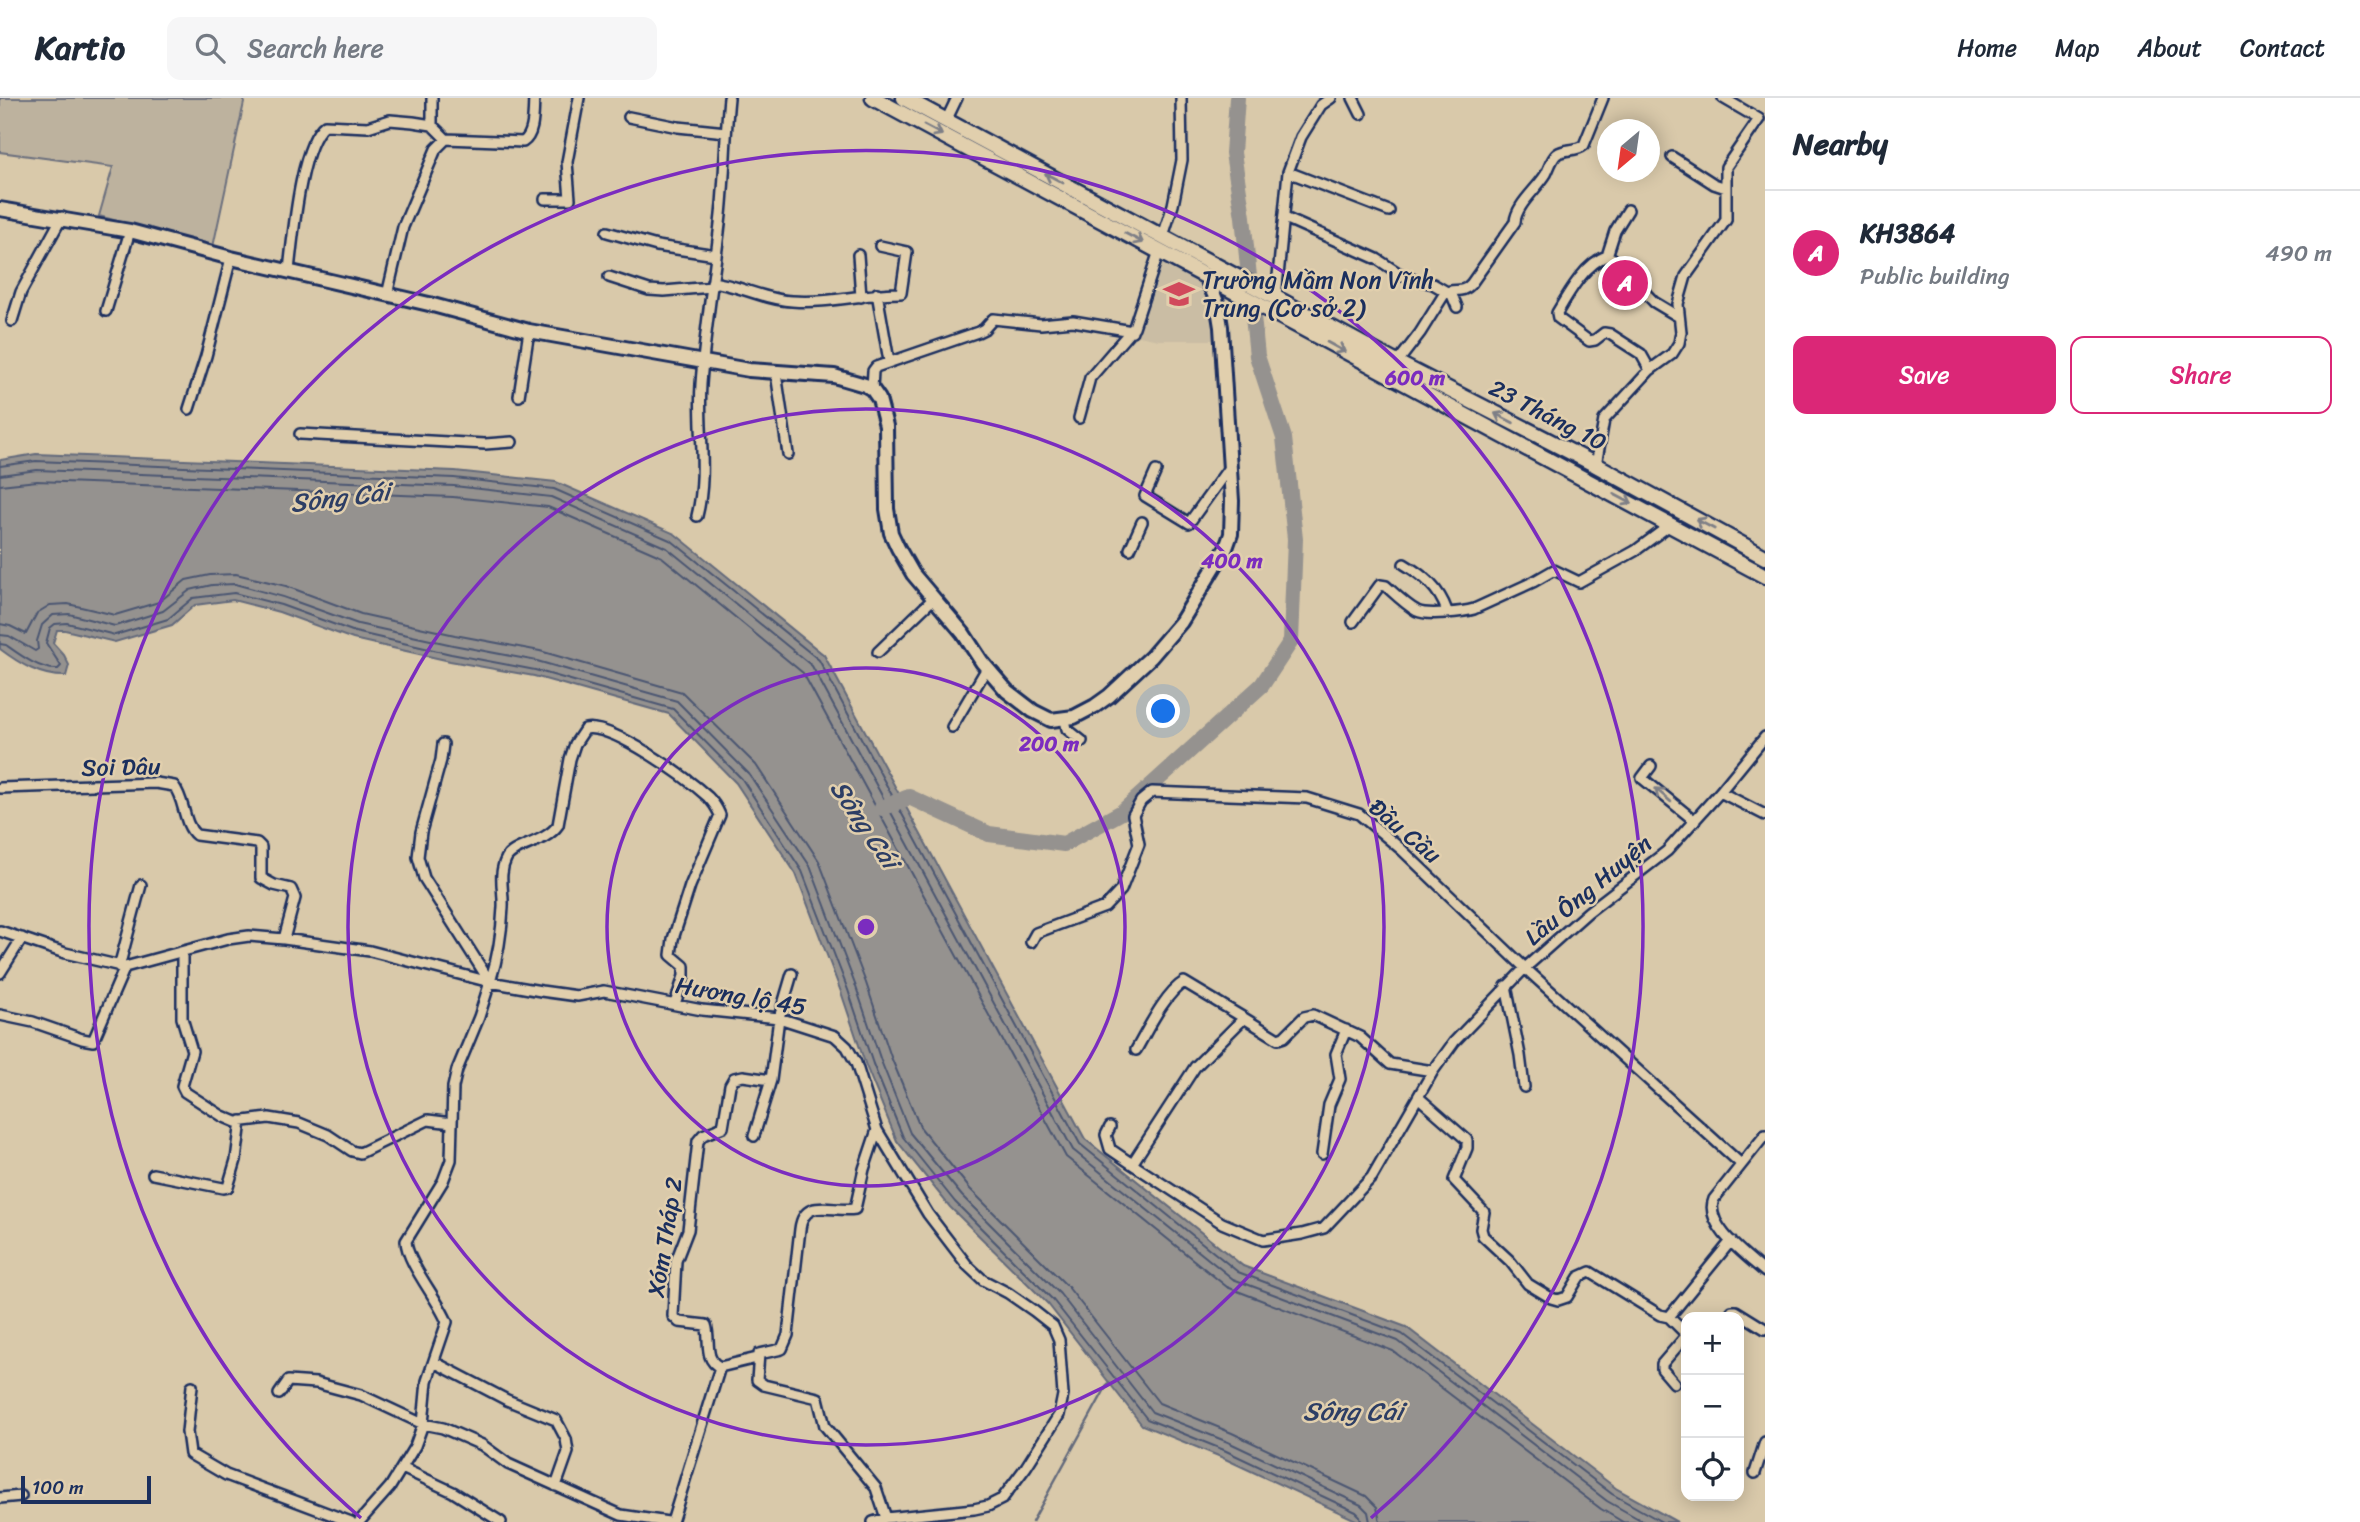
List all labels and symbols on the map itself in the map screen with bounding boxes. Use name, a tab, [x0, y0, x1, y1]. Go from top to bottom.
north arrow	[1597, 119, 1660, 182]
one-way arrow	[922, 124, 943, 137]
one-way arrow	[1044, 171, 1064, 185]
one-way arrow	[1123, 231, 1144, 245]
pin: A	[1602, 257, 1648, 309]
place label: Trường Mầm Non Vĩnh Trung (Cơ sở 2)	[1202, 259, 1434, 329]
school or university icon: Trường Mầm Non Vĩnh Trung (Cơ sở 2)	[1162, 277, 1196, 311]
one-way arrow	[1325, 341, 1346, 354]
text: 600 m	[1384, 359, 1446, 397]
street label: 23 Tháng 10	[1481, 367, 1615, 463]
one-way arrow	[1494, 411, 1515, 425]
water label: Sông Cái	[288, 467, 397, 526]
one-way arrow	[1613, 493, 1633, 507]
one-way arrow	[1695, 517, 1716, 531]
text: 400 m	[1200, 542, 1263, 580]
your location	[1146, 694, 1180, 728]
text: 200 m	[1018, 725, 1080, 763]
street label: Soi Dâu	[81, 745, 161, 789]
water label: Sông Cái	[818, 770, 915, 882]
street label: Đầu Cầu	[1359, 787, 1451, 875]
one-way arrow	[1654, 787, 1672, 803]
street label: Lầu Ông Huyện	[1515, 824, 1661, 956]
centre of rings	[854, 915, 878, 939]
street label: Hương lộ 45	[672, 964, 810, 1028]
street label: Xóm Tháp 2	[635, 1174, 695, 1301]
water label: Sông Cái	[1303, 1388, 1408, 1434]
scale bar	[21, 1473, 150, 1505]

